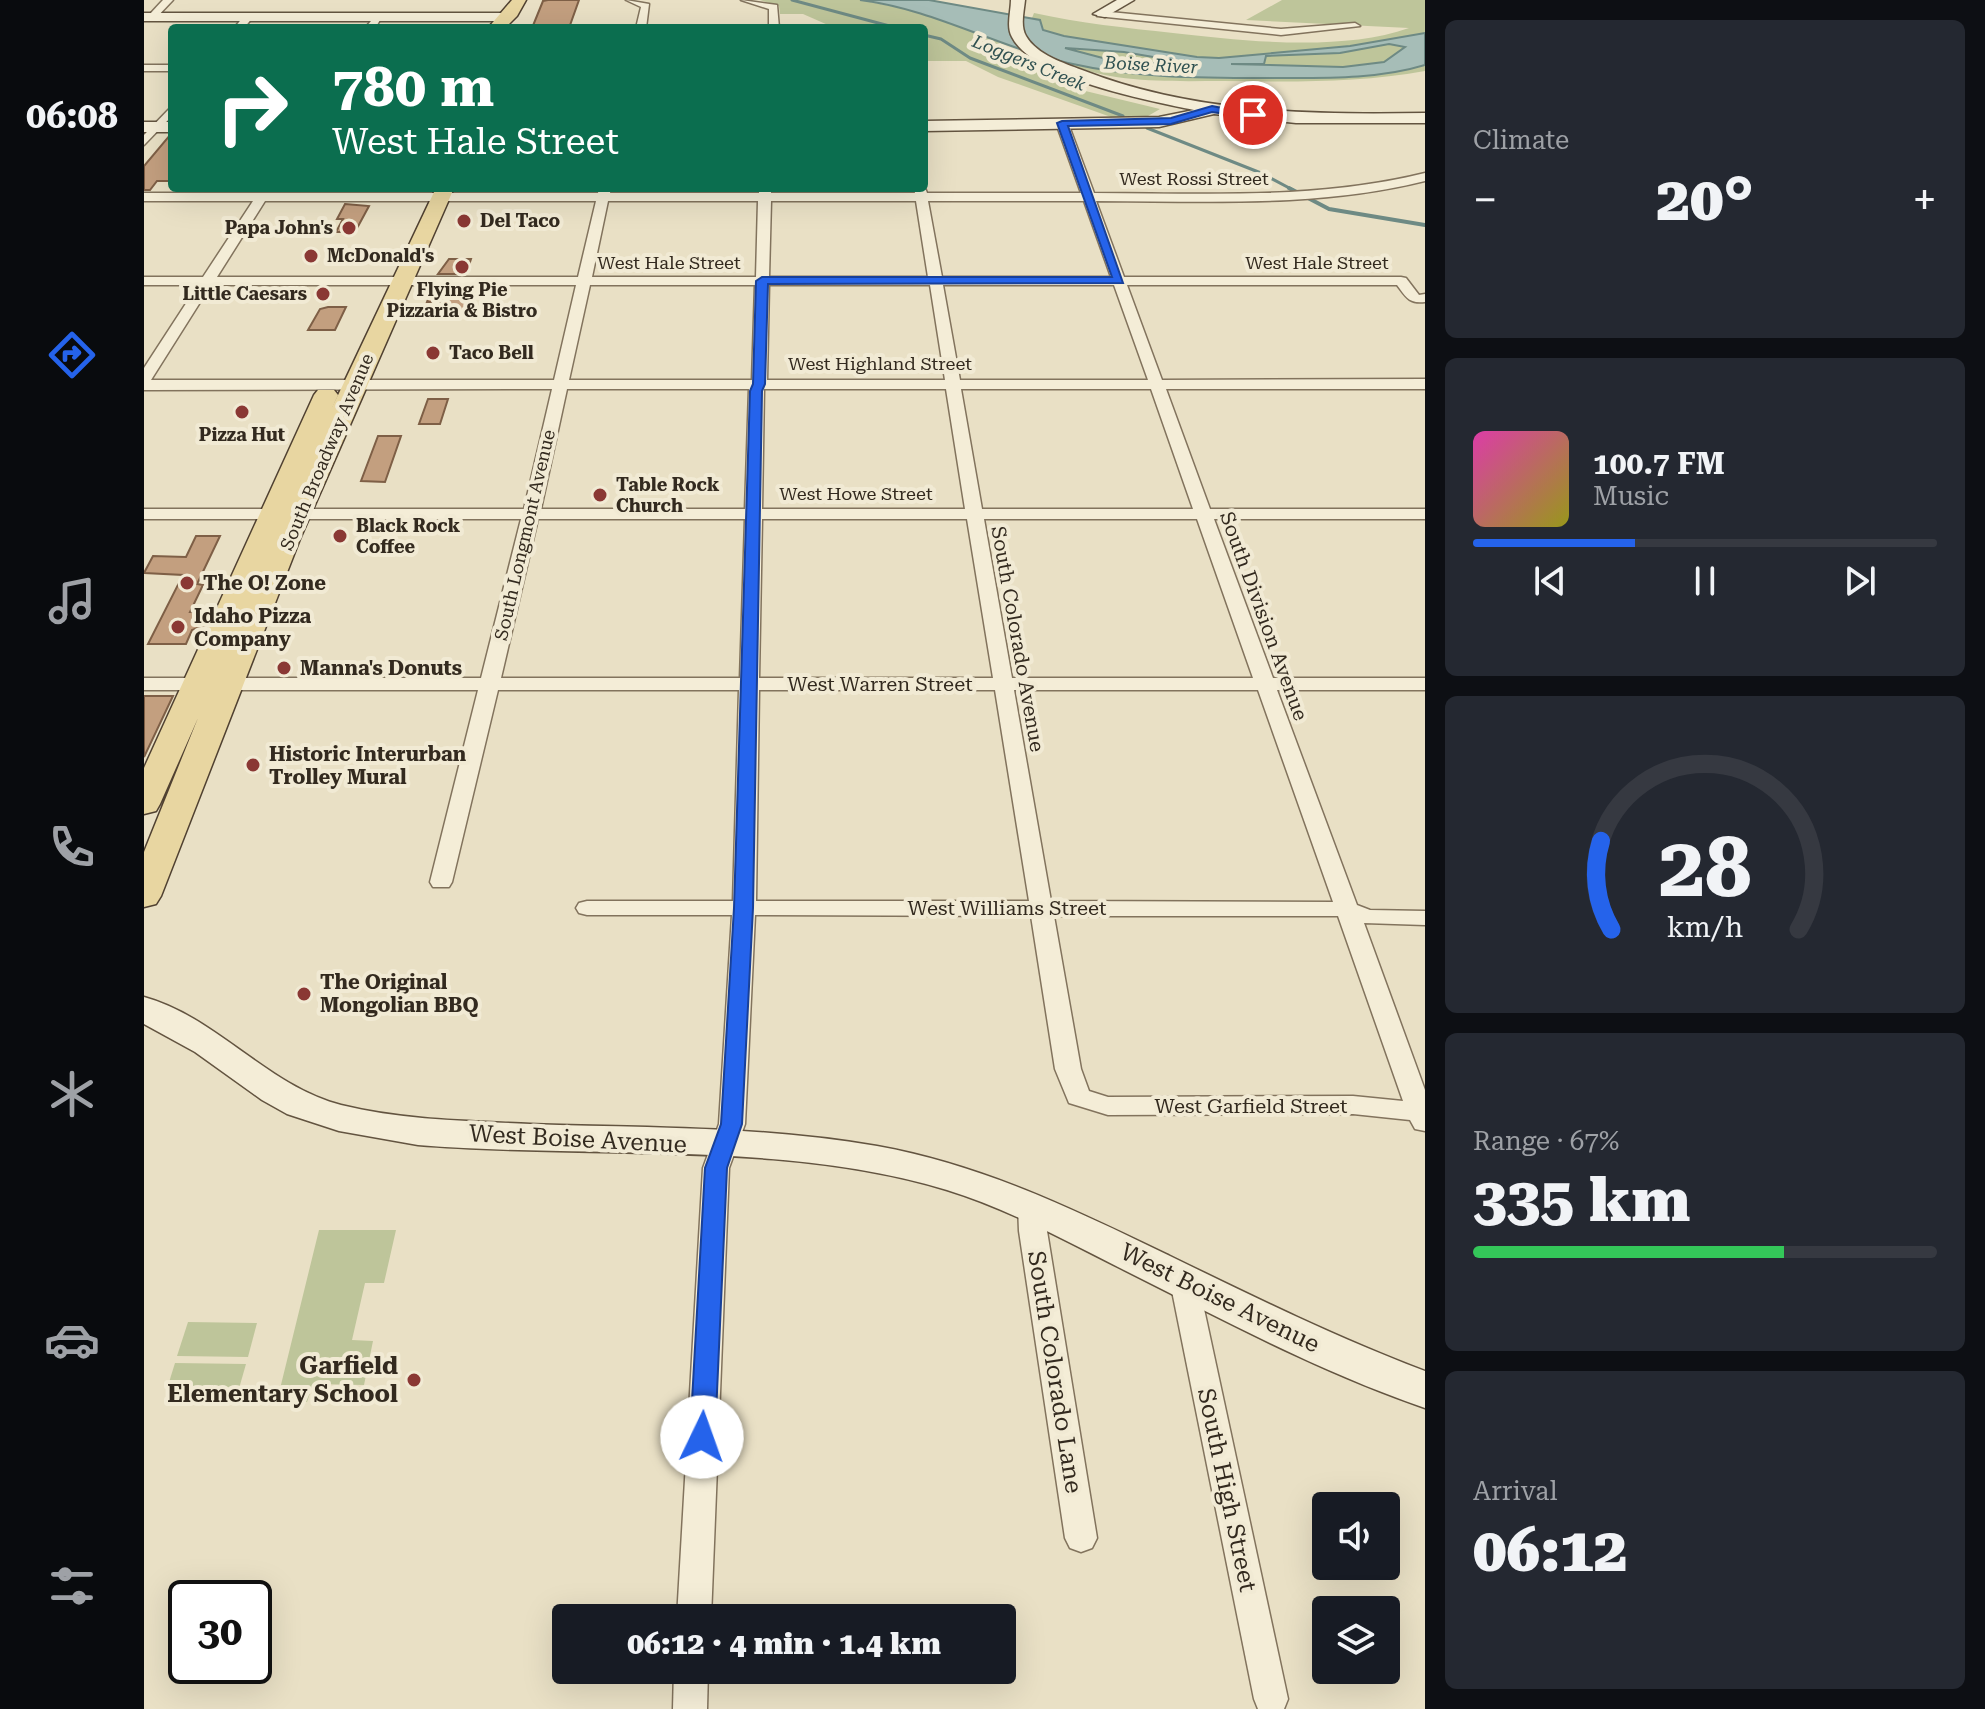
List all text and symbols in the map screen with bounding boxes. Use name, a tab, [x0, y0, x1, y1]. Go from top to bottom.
water label: Loggers Creek	[969, 30, 1089, 95]
water label: Boise River	[1103, 52, 1199, 77]
text: 780 m	[332, 54, 494, 120]
icon: right	[200, 56, 304, 160]
pin	[1219, 81, 1287, 149]
icon: arrive	[1231, 93, 1275, 137]
text: 06:08	[26, 95, 118, 137]
text: West Hale Street	[332, 121, 619, 163]
text: Climate	[1473, 125, 1569, 155]
text: 20°	[1656, 164, 1754, 235]
street label: West Rossi Street	[1119, 168, 1269, 189]
text: −	[1473, 174, 1498, 226]
text: +	[1912, 174, 1937, 226]
place label: Del Taco	[480, 210, 561, 231]
marker: Del Taco	[455, 212, 473, 230]
place label: Papa John's	[225, 217, 333, 238]
marker: Papa John's	[340, 219, 358, 237]
place label: McDonald's	[327, 245, 434, 266]
marker: McDonald's	[302, 247, 320, 265]
street label: West Hale Street	[597, 252, 741, 273]
street label: West Hale Street	[1245, 252, 1389, 273]
marker: Flying Pie Pizzaria & Bistro	[453, 258, 471, 276]
place label: Flying Pie Pizzaria & Bistro	[387, 279, 538, 321]
place label: Little Caesars	[183, 283, 307, 304]
marker: Little Caesars	[314, 285, 332, 303]
icon: directions	[44, 327, 100, 383]
place label: Taco Bell	[449, 342, 534, 363]
marker: Taco Bell	[424, 344, 442, 362]
street label: South Broadway Avenue	[276, 350, 378, 553]
street label: West Highland Street	[788, 353, 972, 374]
marker: Pizza Hut	[233, 403, 251, 421]
place label: Pizza Hut	[199, 424, 285, 445]
street label: South Longmont Avenue	[490, 427, 559, 642]
text: 100.7 FM	[1593, 446, 1725, 481]
place label: Table Rock Church	[616, 474, 720, 516]
text: Music	[1593, 481, 1669, 511]
street label: West Howe Street	[779, 483, 933, 504]
marker: Table Rock Church	[591, 486, 609, 504]
street label: South Division Avenue	[1215, 508, 1313, 724]
place label: Black Rock Coffee	[356, 515, 461, 557]
street label: South Colorado Avenue	[986, 524, 1050, 754]
marker: Black Rock Coffee	[331, 527, 349, 545]
icon: previous	[1528, 559, 1572, 603]
icon: pause	[1683, 559, 1727, 603]
icon: next	[1838, 559, 1882, 603]
place label: The O! Zone	[203, 571, 326, 595]
icon: music	[44, 573, 100, 629]
marker: The O! Zone	[178, 574, 196, 592]
place label: Idaho Pizza Company	[194, 604, 312, 651]
marker: Idaho Pizza Company	[169, 618, 187, 636]
place label: Manna's Donuts	[300, 656, 462, 680]
marker: Manna's Donuts	[275, 659, 293, 677]
street label: West Warren Street	[787, 672, 973, 696]
place label: Historic Interurban Trolley Mural	[269, 742, 467, 789]
marker: Historic Interurban Trolley Mural	[244, 756, 262, 774]
icon: phone	[44, 819, 100, 875]
text: 28	[1658, 819, 1752, 916]
street label: West Williams Street	[908, 896, 1107, 920]
text: km/h	[1667, 911, 1743, 945]
place label: The Original Mongolian BBQ	[320, 970, 479, 1017]
marker: The Original Mongolian BBQ	[295, 985, 313, 1003]
icon: climate	[44, 1066, 100, 1122]
street label: West Garfield Street	[1154, 1094, 1348, 1118]
street label: West Boise Avenue	[468, 1119, 688, 1159]
text: Range · 67%	[1473, 1126, 1619, 1156]
text: 335 km	[1473, 1165, 1690, 1236]
street label: West Boise Avenue	[1116, 1238, 1324, 1358]
street label: South Colorado Lane	[1022, 1249, 1088, 1495]
icon: car	[44, 1312, 100, 1368]
place label: Garfield Elementary School	[167, 1352, 398, 1408]
marker: Garfield Elementary School	[405, 1371, 423, 1389]
street label: South High Street	[1192, 1386, 1262, 1594]
position arrow	[660, 1395, 744, 1479]
text: Arrival	[1473, 1476, 1558, 1506]
map controls	[1312, 1492, 1400, 1684]
button: sound	[1312, 1492, 1400, 1580]
text: 06:12	[1473, 1515, 1627, 1586]
icon: filters	[44, 1558, 100, 1614]
speed limit sign: 30	[168, 1580, 272, 1684]
button: layers	[1312, 1596, 1400, 1684]
text: 06:12 · 4 min · 1.4 km	[627, 1626, 941, 1661]

